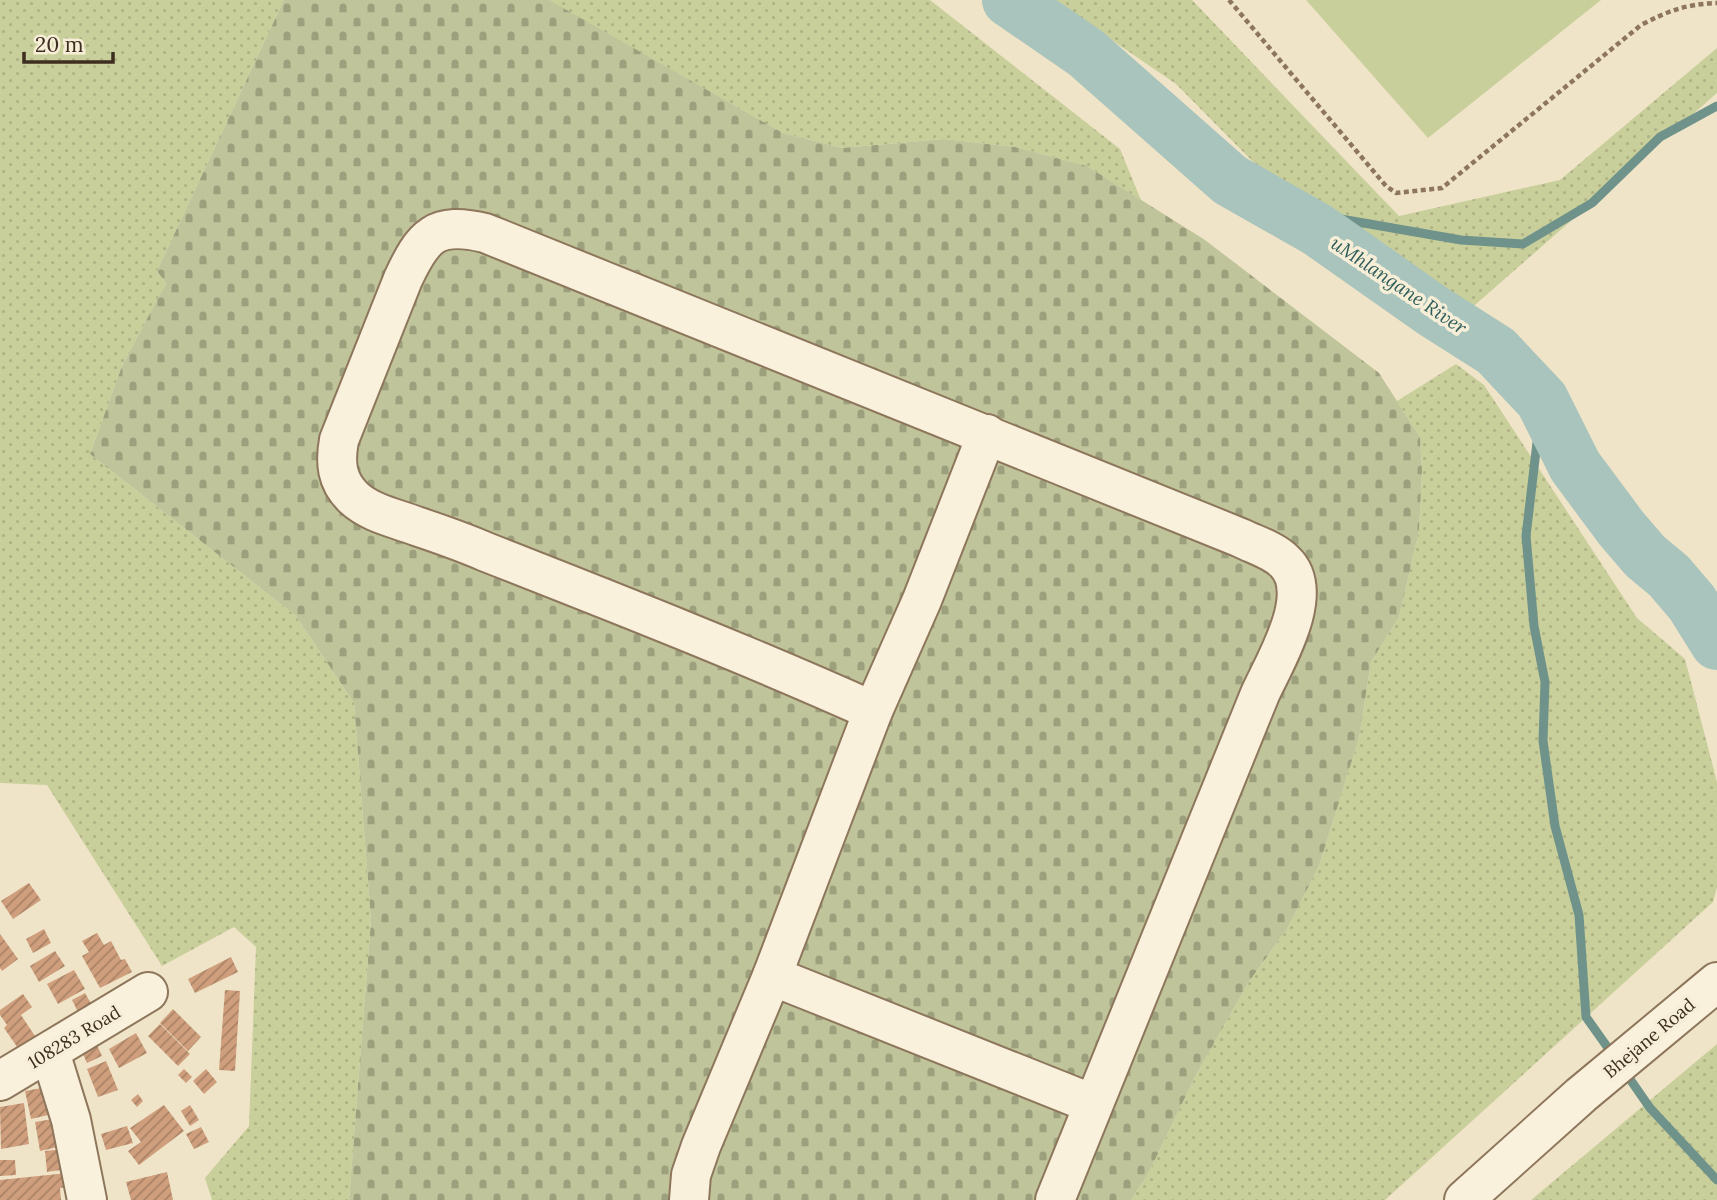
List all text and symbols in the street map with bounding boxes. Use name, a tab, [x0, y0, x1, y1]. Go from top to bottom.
scale bar	[24, 21, 114, 65]
text: 20 m	[35, 31, 84, 58]
water label: uMhlangane River	[1327, 231, 1472, 340]
street label: Bhejane Road	[1598, 993, 1700, 1083]
street label: 108283 Road	[23, 1000, 125, 1074]

